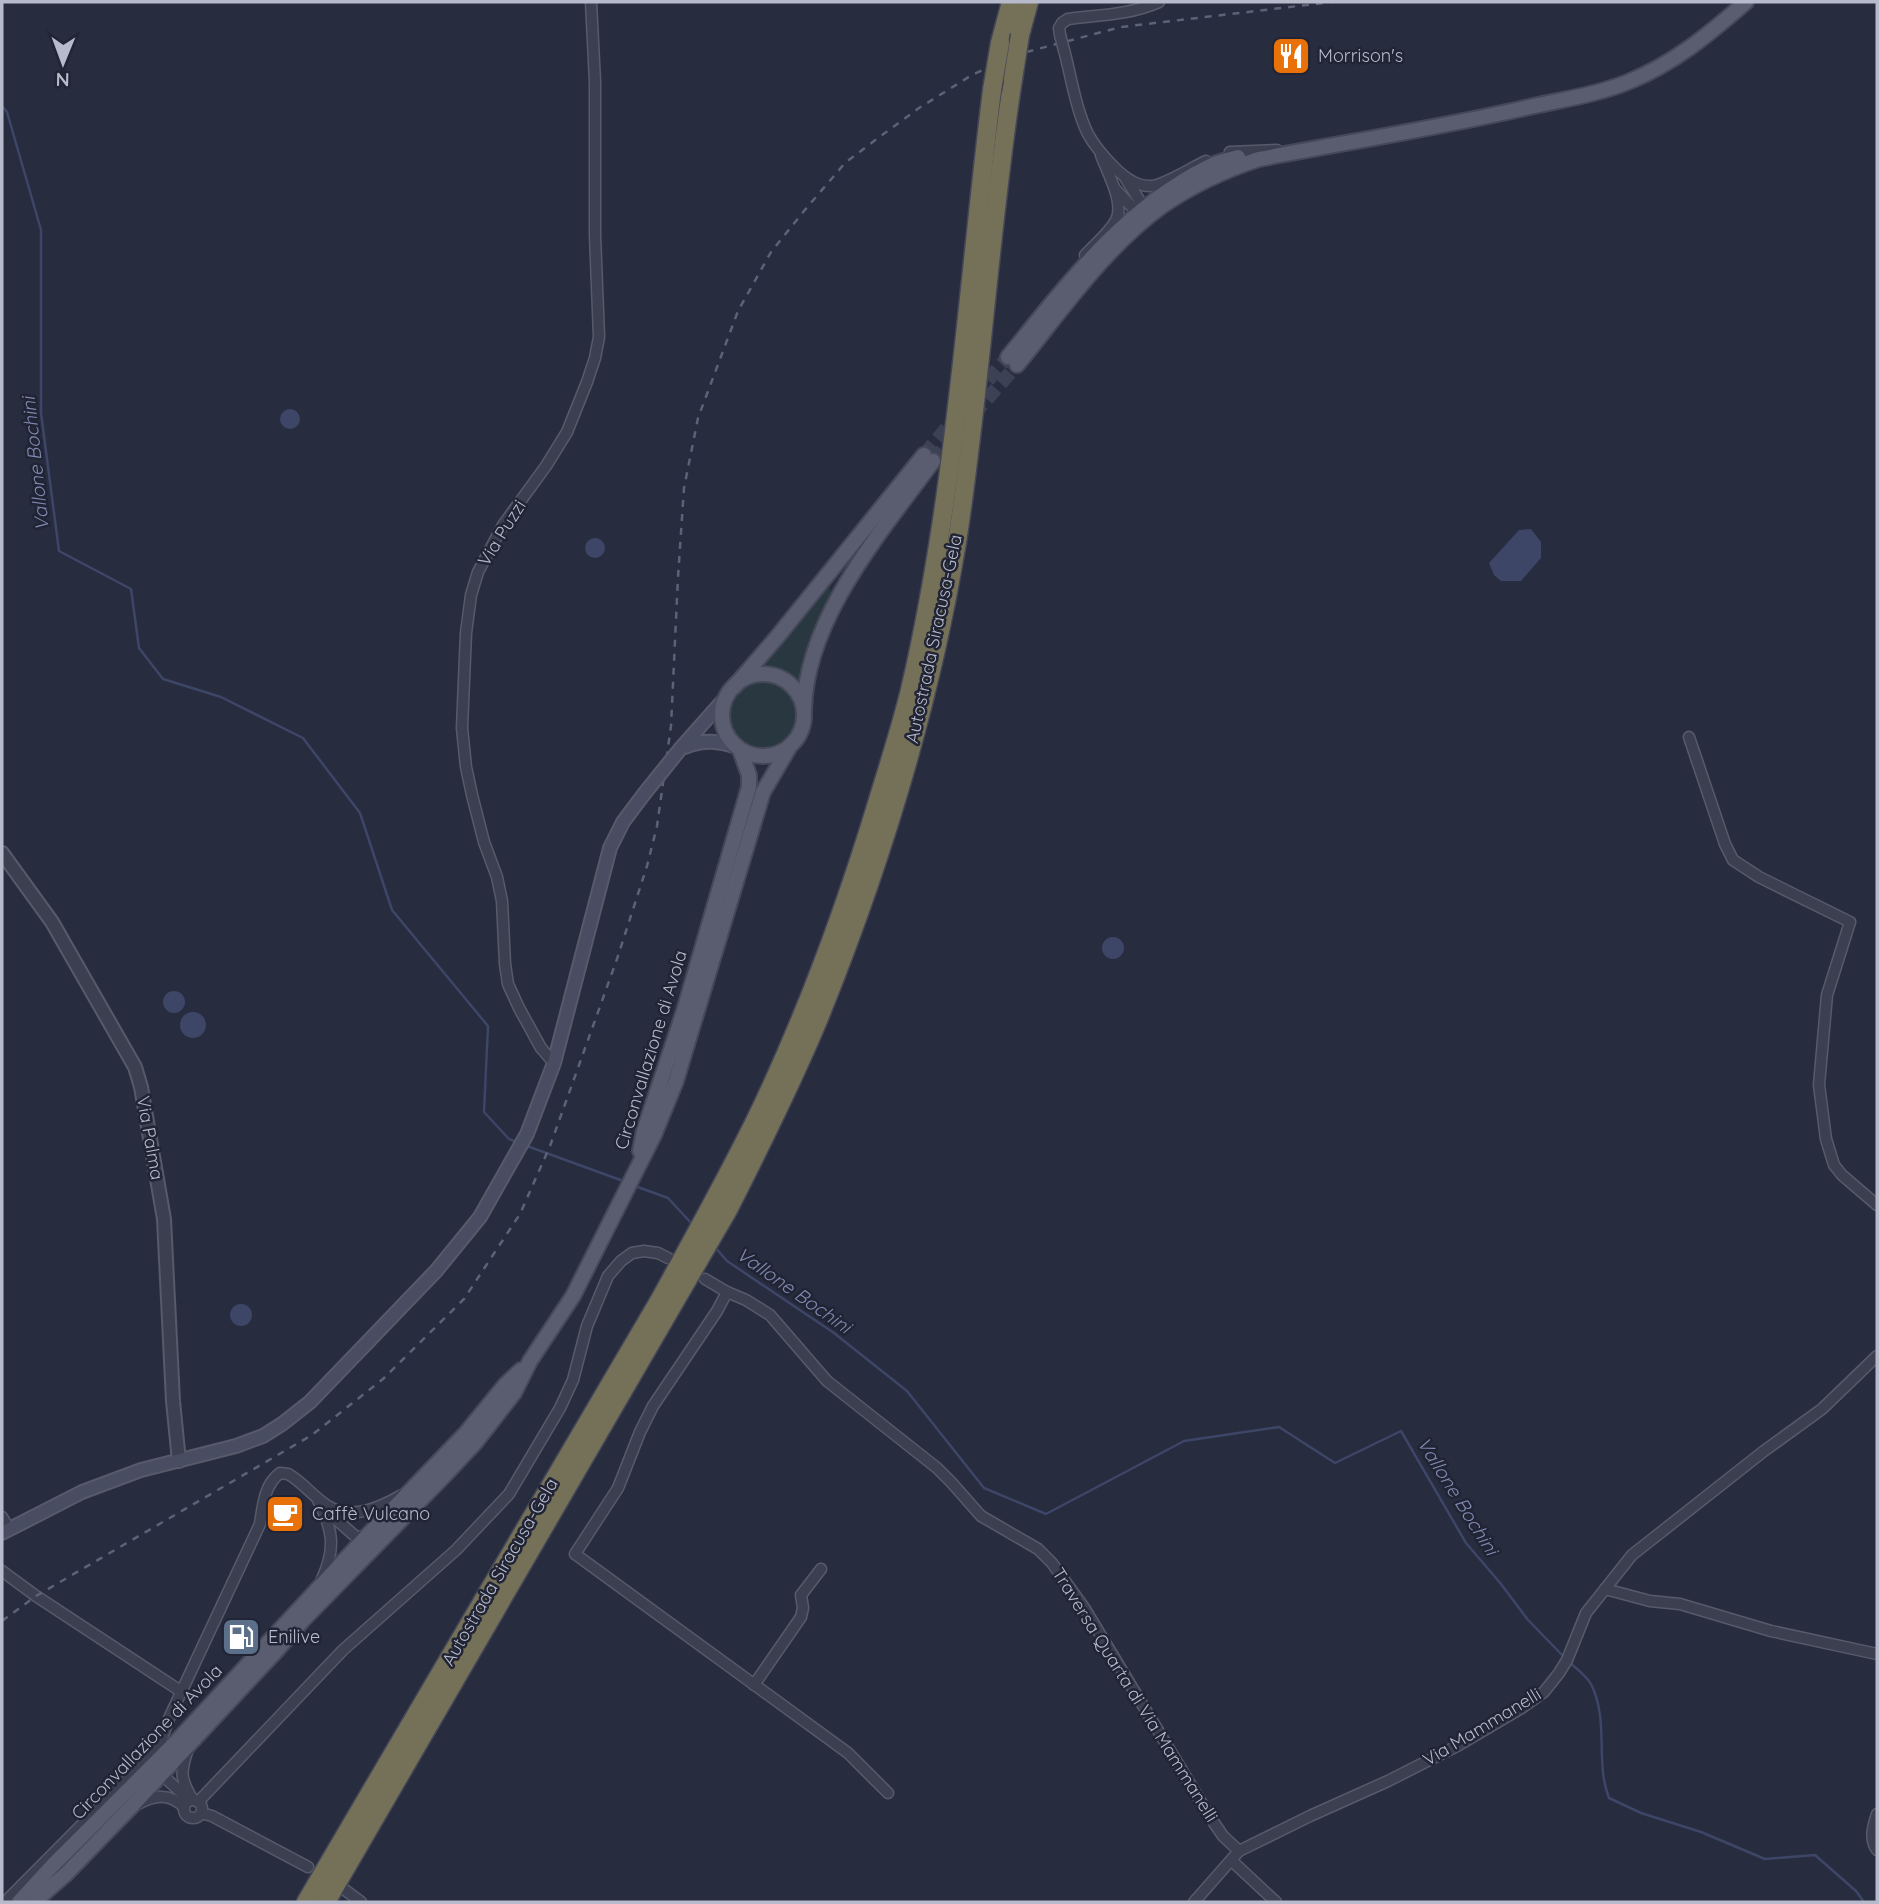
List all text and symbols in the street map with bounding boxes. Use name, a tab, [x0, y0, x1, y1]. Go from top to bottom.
north arrow	[28, 28, 98, 98]
restaurant icon: Morrison's	[1270, 35, 1312, 77]
place label: Morrison's	[1318, 44, 1403, 67]
text: N	[56, 68, 70, 92]
water label: Vallone Bochini	[16, 394, 54, 532]
street label: Via Puzzi	[472, 495, 531, 570]
street label: Autostrada Siracusa-Gela	[900, 532, 967, 745]
street label: Circonvallazione di Avola	[609, 947, 692, 1152]
street label: Via Palma	[132, 1094, 169, 1182]
water label: Vallone Bochini	[732, 1242, 858, 1339]
water label: Vallone Bochini	[1412, 1433, 1505, 1561]
street label: Autostrada Siracusa-Gela	[436, 1474, 563, 1670]
cafe icon: Caffè Vulcano	[264, 1493, 306, 1535]
place label: Caffè Vulcano	[312, 1502, 430, 1525]
street label: Traversa Quarta di Via Mammanelli	[1047, 1563, 1224, 1826]
fuel station icon: Enilive	[220, 1616, 262, 1658]
place label: Enilive	[268, 1625, 320, 1648]
street label: Circonvallazione di Avola	[66, 1659, 227, 1824]
street label: Via Mammanelli	[1418, 1682, 1545, 1771]

